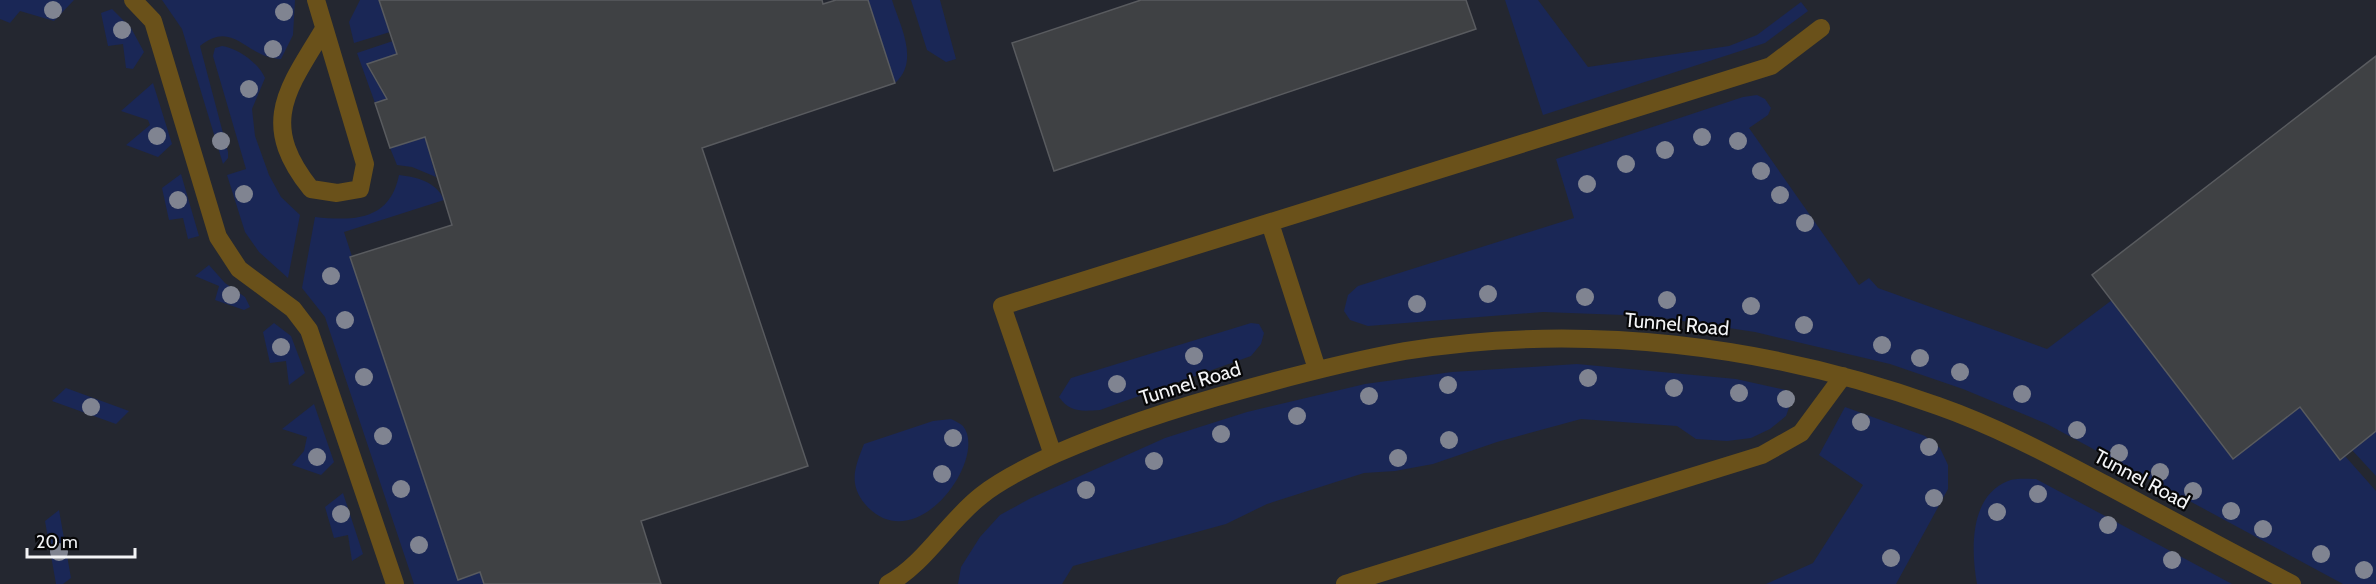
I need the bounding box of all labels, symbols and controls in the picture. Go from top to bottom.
street label: Tunnel Road [1624,307,1730,341]
street label: Tunnel Road [1136,356,1244,410]
street label: Tunnel Road [2090,444,2194,514]
scale bar [27,521,135,559]
text: 20 m [36,531,78,553]

